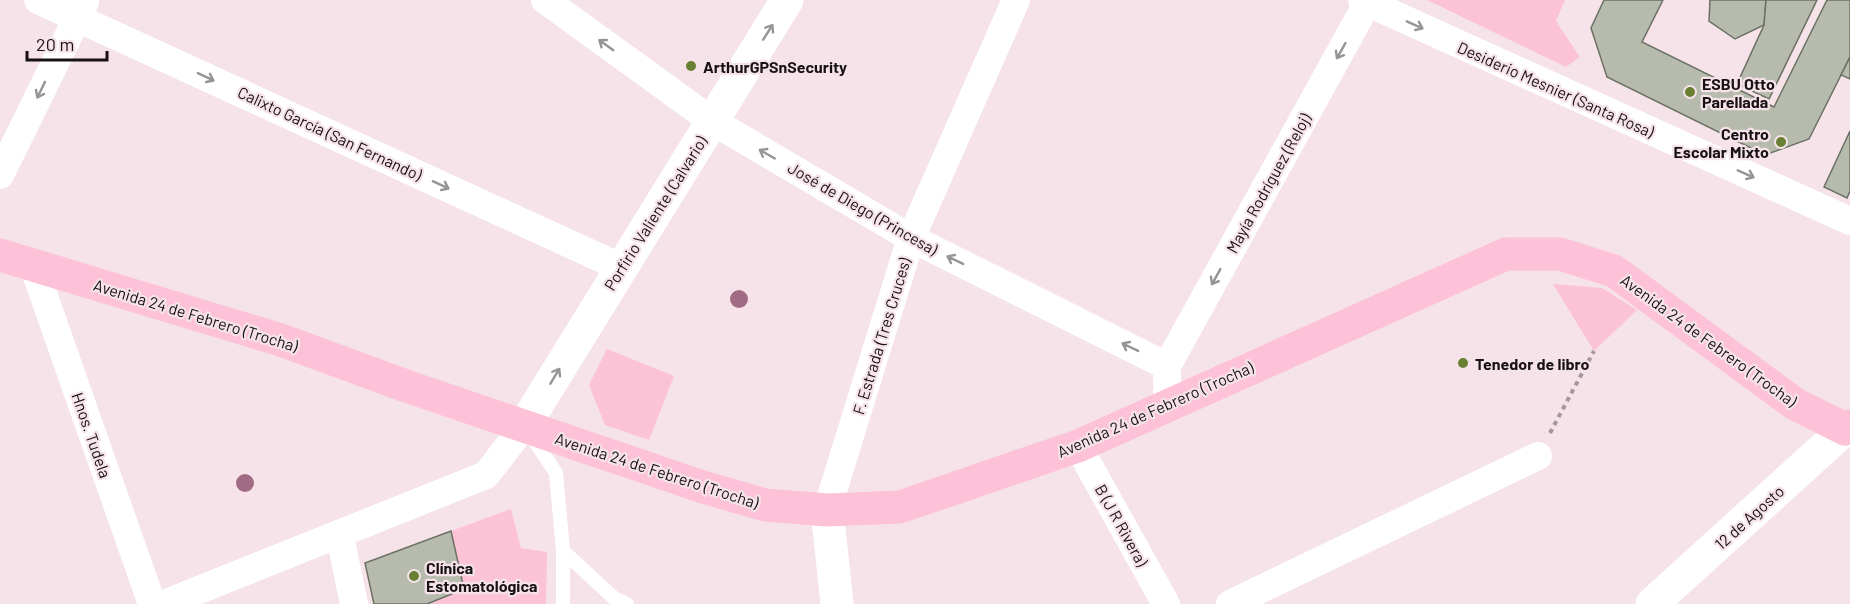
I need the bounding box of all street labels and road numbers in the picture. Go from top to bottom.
street label: Desiderio Mesnier (Santa Rosa) [1455,37,1658,141]
street label: Calixto García (San Fernando) [235,82,426,184]
street label: Mayía Rodríguez (Reloj) [1222,109,1315,256]
street label: Porfirio Valiente (Calvario) [600,132,711,294]
street label: José de Diego (Princesa) [785,157,942,259]
street label: F. Estrada (Tres Cruces) [848,254,914,417]
street label: Avenida 24 de Febrero (Trocha) [1617,270,1801,411]
street label: Avenida 24 de Febrero (Trocha) [91,275,301,355]
street label: Avenida 24 de Febrero (Trocha) [1054,357,1257,461]
street label: Hnos. Tudela [69,390,115,480]
street label: Avenida 24 de Febrero (Trocha) [553,428,762,512]
street label: B (J R Rivera) [1092,481,1153,570]
street label: 12 de Agosto [1711,481,1787,553]

